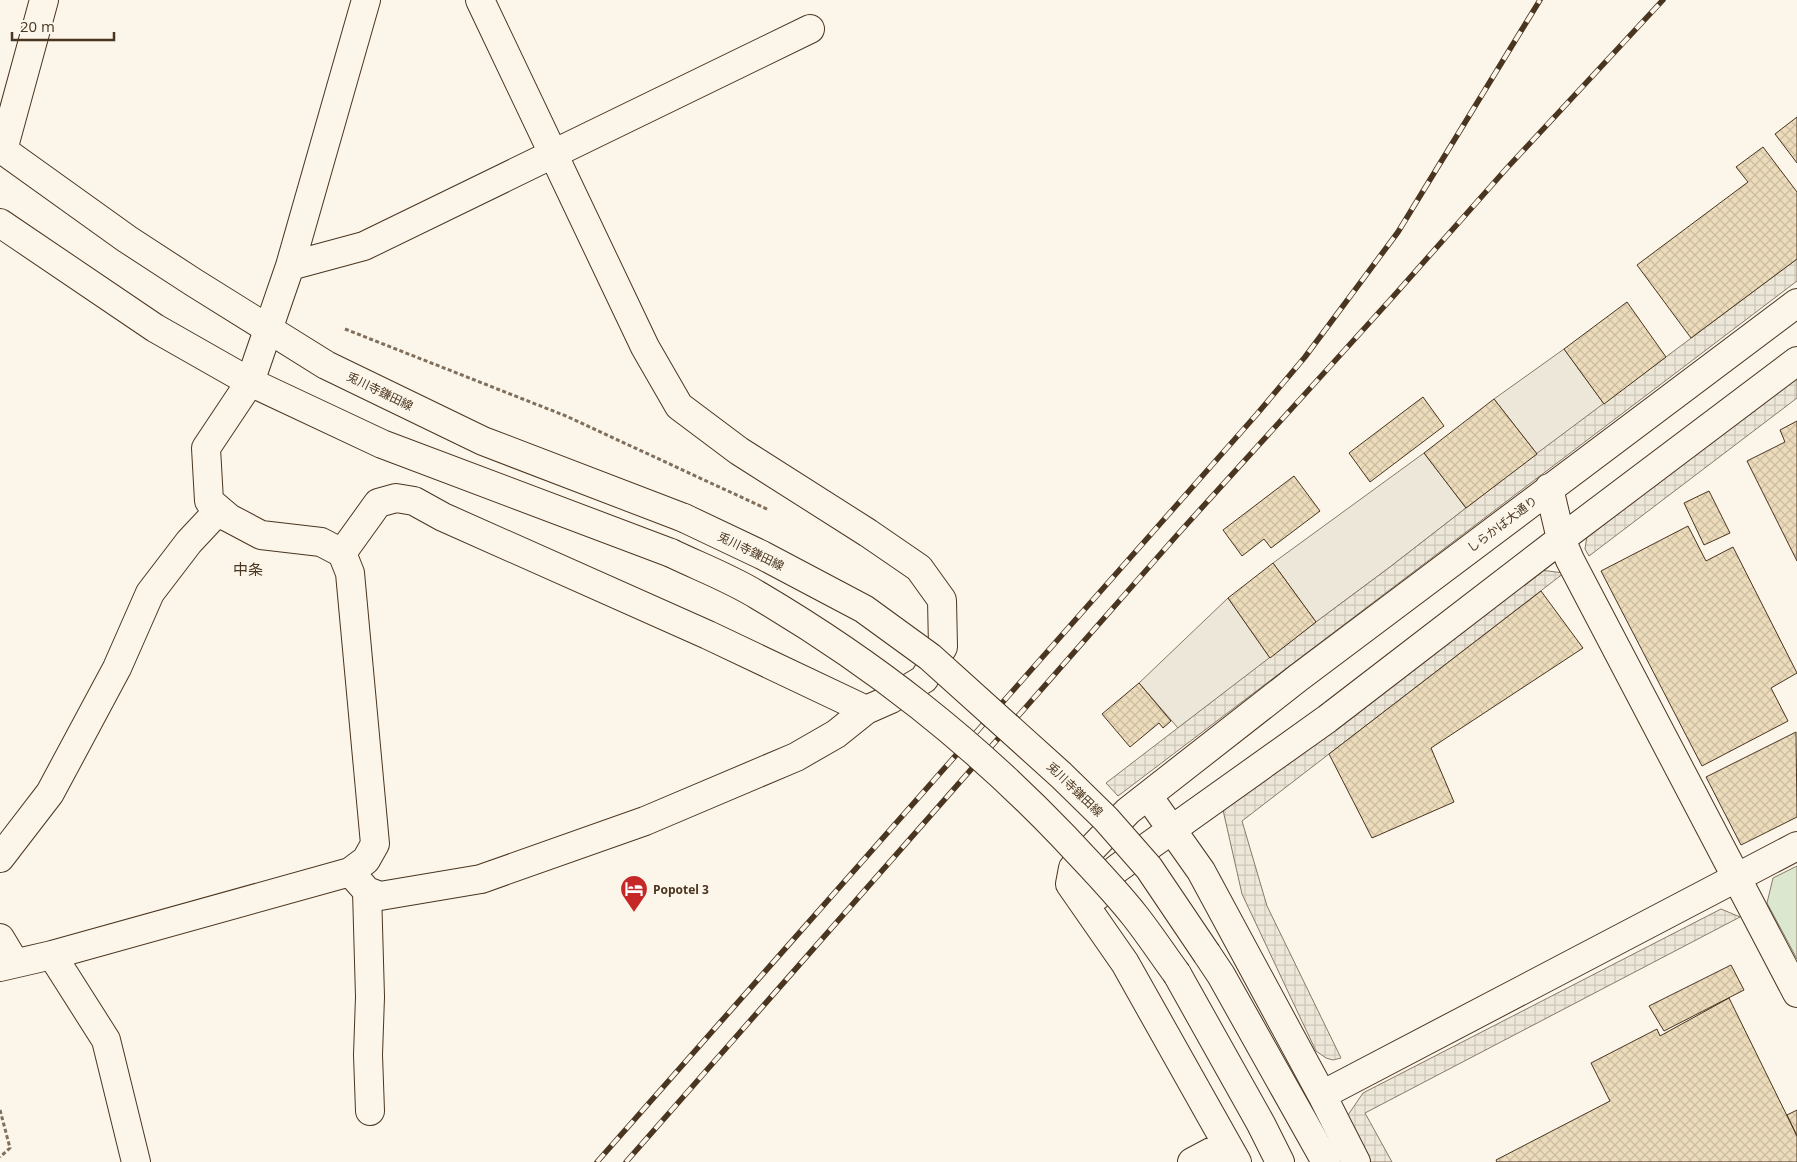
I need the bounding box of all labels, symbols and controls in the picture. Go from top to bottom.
scale bar [12,10,115,42]
text: 20 m [20,16,55,36]
street label: 兎川寺鎌田線 [344,368,416,414]
street label: しらかば大通り [1463,492,1541,556]
street label: 兎川寺鎌田線 [715,528,787,574]
district label: 中条 [233,559,263,579]
street label: 兎川寺鎌田線 [1043,758,1107,820]
hotel icon: Popotel 3 [619,874,649,913]
place label: Popotel 3 [653,881,709,898]

